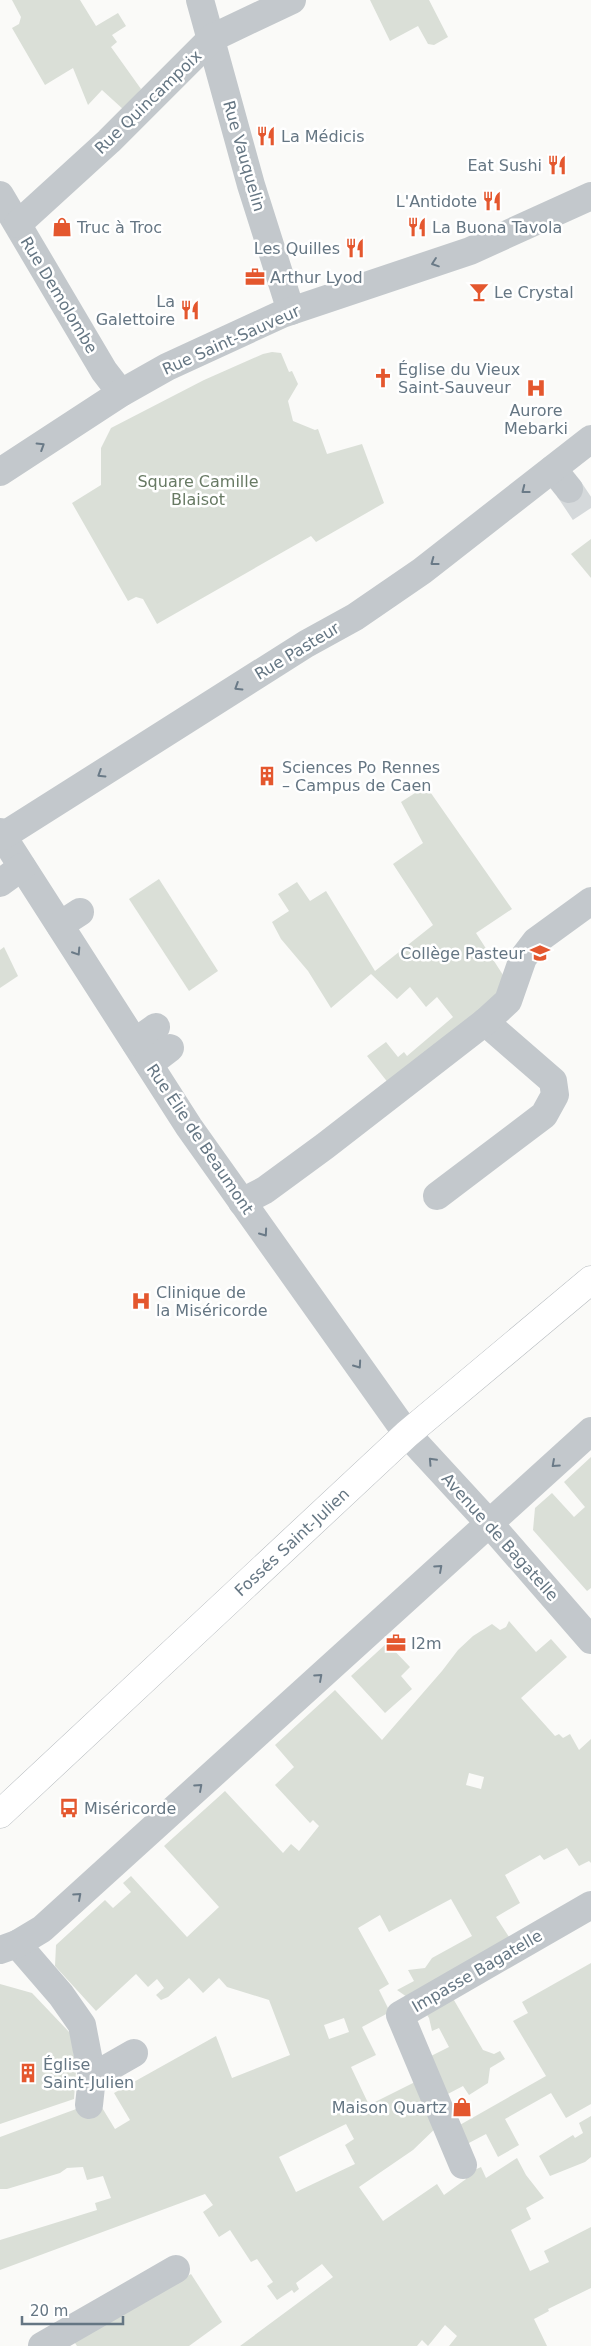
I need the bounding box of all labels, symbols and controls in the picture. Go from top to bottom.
street label: Rue Quincampoix [91,46,205,158]
street label: Rue Vauquelin [219,98,269,214]
restaurant icon: La Médicis [255,125,277,147]
place label: La Médicis [281,127,365,146]
restaurant icon: Eat Sushi [546,154,568,176]
place label: Eat Sushi [468,156,542,175]
restaurant icon: L'Antidote [481,190,503,212]
place label: L'Antidote [396,192,477,211]
shop icon: Truc à Troc [51,216,73,238]
restaurant icon: La Buona Tavola [406,216,428,238]
place label: Truc à Troc [76,218,162,237]
place label: La Buona Tavola [432,218,562,237]
street label: Rue Demolombe [17,233,101,357]
restaurant icon: Les Quilles [344,237,366,259]
place label: Les Quilles [254,239,340,258]
one-way arrow [431,257,440,267]
office icon: Arthur Lyod [244,266,266,288]
place label: Arthur Lyod [270,268,363,287]
bar icon: Le Crystal [468,281,490,303]
place label: Le Crystal [494,283,574,302]
place label: La Galettoire [96,292,175,329]
restaurant icon: La Galettoire [179,299,201,321]
street label: Rue Saint-Sauveur [159,301,303,379]
place label: Église du Vieux Saint-Sauveur [398,360,520,397]
church icon: Église du Vieux Saint-Sauveur [372,367,394,389]
hospital icon: Aurore Mebarki [525,377,547,399]
place label: Aurore Mebarki [504,401,568,438]
one-way arrow [35,443,45,452]
park label: Square Camille Blaisot [137,472,259,509]
one-way arrow [522,484,531,493]
one-way arrow [431,556,440,564]
street label: Rue Pasteur [251,618,343,684]
one-way arrow [235,680,244,690]
place label: Sciences Po Rennes – Campus de Caen [282,758,440,795]
building icon: Sciences Po Rennes – Campus de Caen [256,765,278,787]
one-way arrow [98,768,107,777]
school or university icon: Collège Pasteur [529,942,551,964]
place label: Collège Pasteur [400,944,525,963]
one-way arrow [71,946,80,956]
street label: Rue Élie de Beaumont [143,1060,257,1218]
one-way arrow [258,1227,267,1237]
place label: Clinique de la Miséricorde [156,1283,268,1320]
hospital icon: Clinique de la Miséricorde [130,1290,152,1312]
one-way arrow [352,1359,361,1369]
one-way arrow [429,1458,438,1467]
one-way arrow [551,1458,560,1467]
street label: Avenue de Bagatelle [438,1469,562,1605]
street label: Fossés Saint-Julien [230,1484,353,1600]
one-way arrow [434,1565,443,1574]
office icon: I2m [385,1632,407,1654]
place label: I2m [411,1634,441,1653]
one-way arrow [313,1674,322,1683]
one-way arrow [193,1784,202,1793]
bus stop icon: Miséricorde [58,1797,80,1819]
place label: Miséricorde [84,1799,176,1818]
one-way arrow [73,1893,82,1902]
street label: Impasse Bagatelle [408,1926,546,2016]
place label: Église Saint-Julien [43,2055,134,2092]
building icon: Église Saint-Julien [17,2062,39,2084]
shop icon: Maison Quartz [451,2096,473,2118]
place label: Maison Quartz [332,2098,447,2117]
scale bar [22,2294,124,2326]
text: 20 m [30,2302,68,2320]

